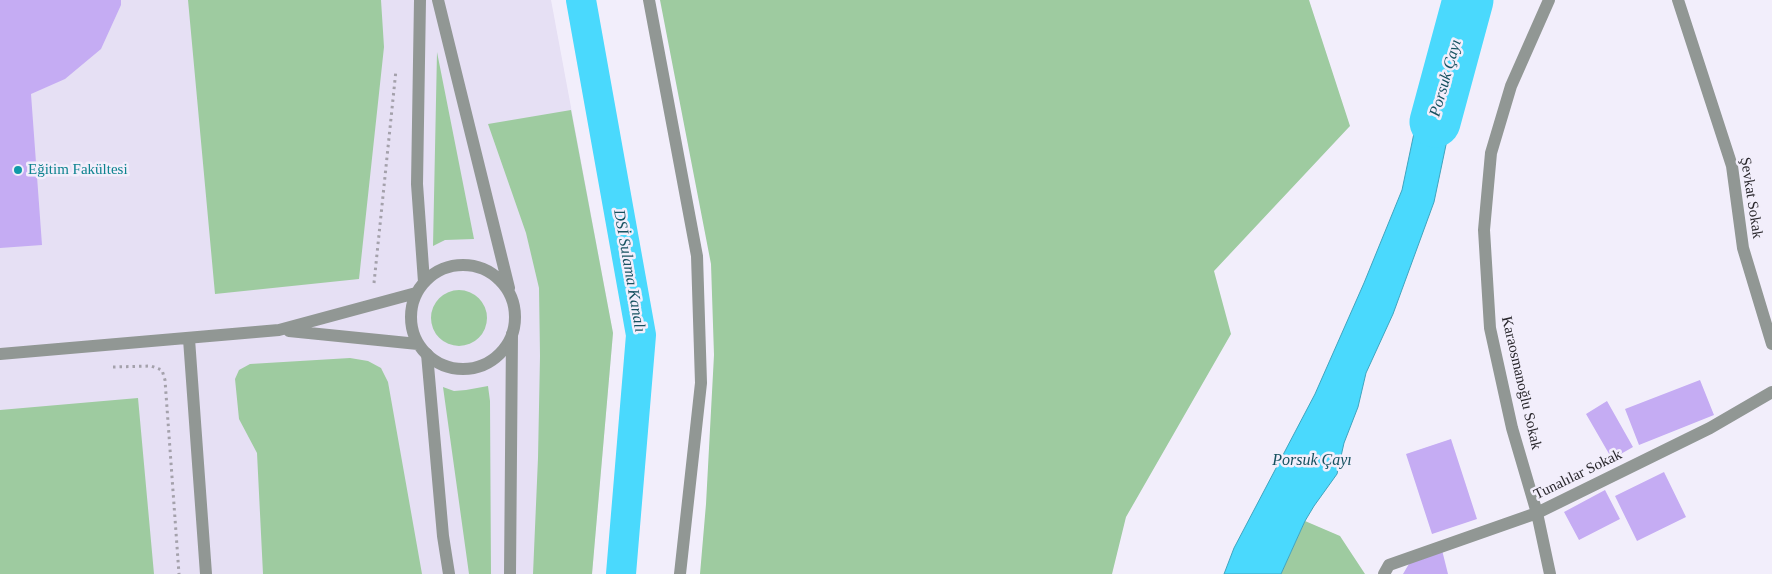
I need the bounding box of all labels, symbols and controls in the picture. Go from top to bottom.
water label: Porsuk Çayı [1426,37,1466,119]
street label: Şevkat Sokak [1736,156,1766,240]
place label: Eğitim Fakültesi [28,161,128,179]
marker: Eğitim Fakültesi [12,164,24,176]
water label: DSİ Sulama Kanalı [609,208,649,334]
street label: Karaosmanoğlu Sokak [1497,315,1545,451]
street label: Tunalılar Sokak [1531,446,1625,504]
water label: Porsuk Çayı [1272,451,1352,471]

